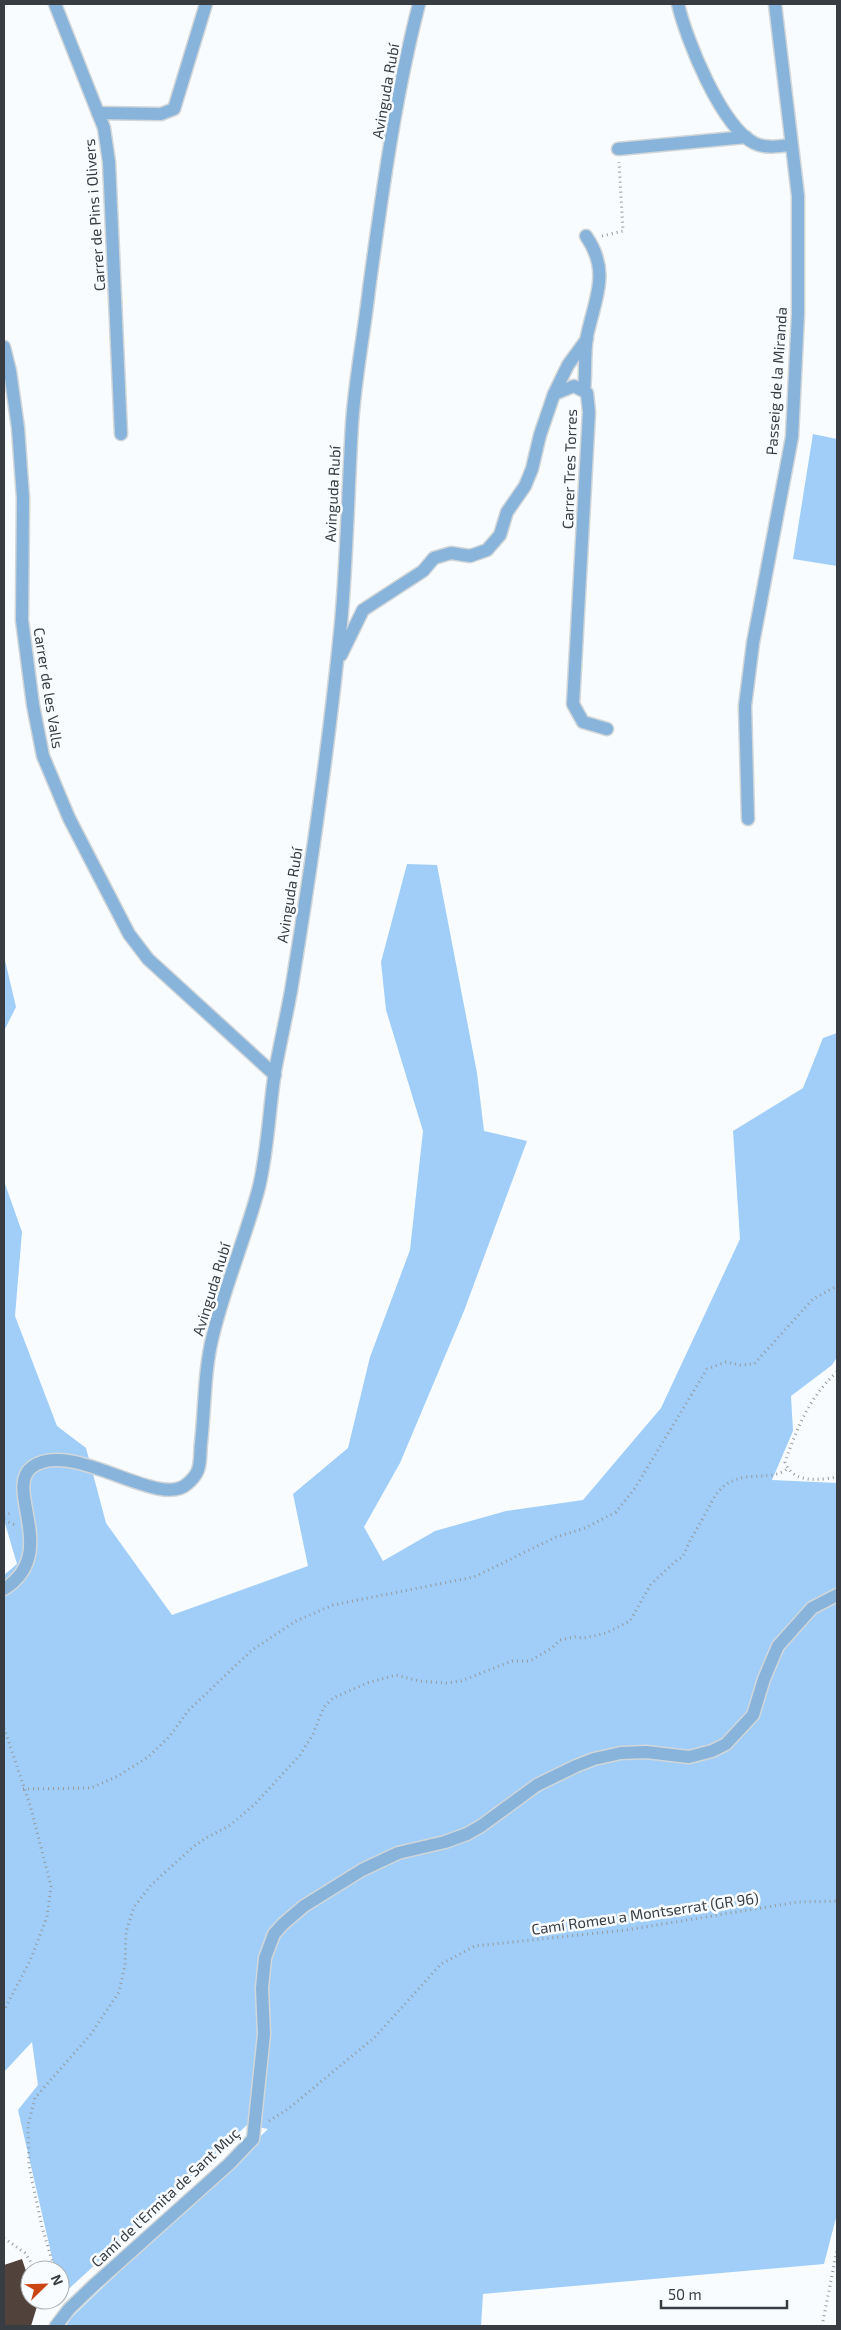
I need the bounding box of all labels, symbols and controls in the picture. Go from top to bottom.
street label: Avinguda Rubí [368,41,402,140]
street label: Carrer de Pins i Olivers [80,138,108,292]
street label: Passeig de la Miranda [762,306,790,456]
street label: Carrer Tres Torres [558,409,580,529]
street label: Avinguda Rubí [320,444,344,543]
street label: Carrer de les Valls [31,626,67,750]
street label: Avinguda Rubí [273,845,306,944]
street label: Avinguda Rubí [188,1239,234,1338]
street label: Camí Romeu a Montserrat (GR 96) [530,1888,760,1938]
street label: Camí de l'Ermita de Sant Muç [87,2123,244,2271]
north arrow [20,2260,70,2310]
text: N [48,2272,67,2288]
scale bar [661,2278,787,2310]
text: 50 m [668,2285,702,2303]

